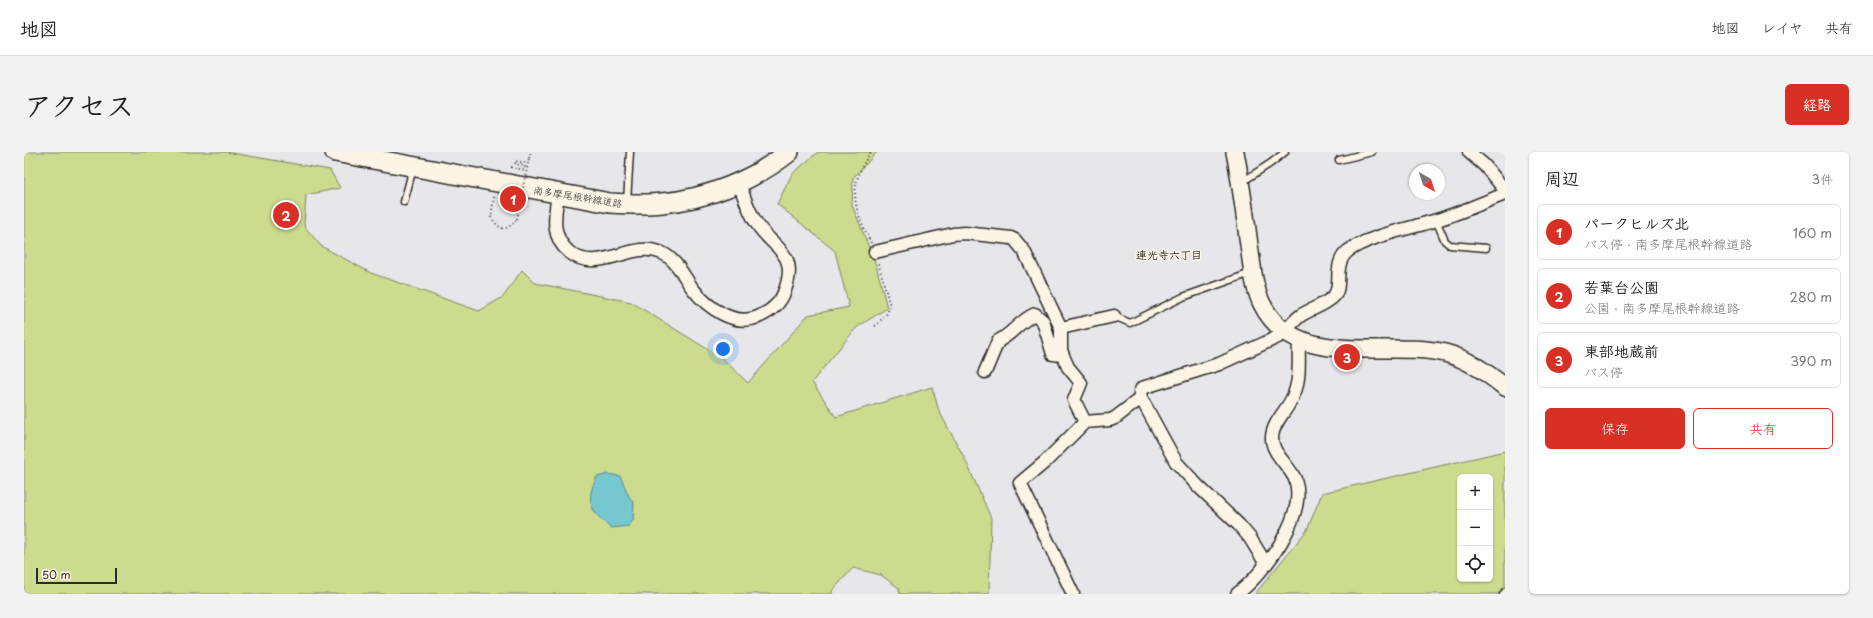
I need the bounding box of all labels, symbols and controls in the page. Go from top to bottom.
text: 地図 [20,14,58,42]
text: 地図 [1712,17,1740,38]
text: レイヤ [1762,17,1803,38]
text: 共有 [1825,17,1853,38]
text: アクセス [24,83,134,126]
button: 経路 [1785,84,1849,125]
north arrow [1409,164,1445,200]
text: 周辺 [1545,165,1579,191]
text: 3件 [1811,169,1833,188]
street label: 南多摩尾根幹線道路 [532,182,624,210]
pin: 1 [500,184,526,214]
pin: 2 [273,200,299,230]
text: パークヒルズ北 [1584,211,1689,234]
text: 1 [1556,223,1562,242]
text: 160 m [1793,223,1832,242]
text: バス停 · 南多摩尾根幹線道路 [1584,234,1752,253]
district label: 連光寺六丁目 [1136,246,1202,263]
text: 若葉台公園 [1584,275,1659,298]
text: 2 [1554,287,1564,306]
text: 280 m [1790,287,1832,306]
text: 公園 · 南多摩尾根幹線道路 [1584,298,1739,317]
your location [713,339,733,359]
text: 東部地蔵前 [1584,339,1659,362]
pin: 3 [1334,342,1360,372]
text: 3 [1555,351,1563,370]
text: 390 m [1790,351,1832,370]
text: バス停 [1584,362,1623,381]
button: 保存 [1545,408,1685,449]
button: 共有 [1693,408,1833,449]
map controls [1457,474,1493,582]
button: + [1457,474,1493,510]
button: − [1457,510,1493,546]
button: locate [1457,546,1493,582]
scale bar [36,566,117,585]
text: 50 m [42,566,71,583]

